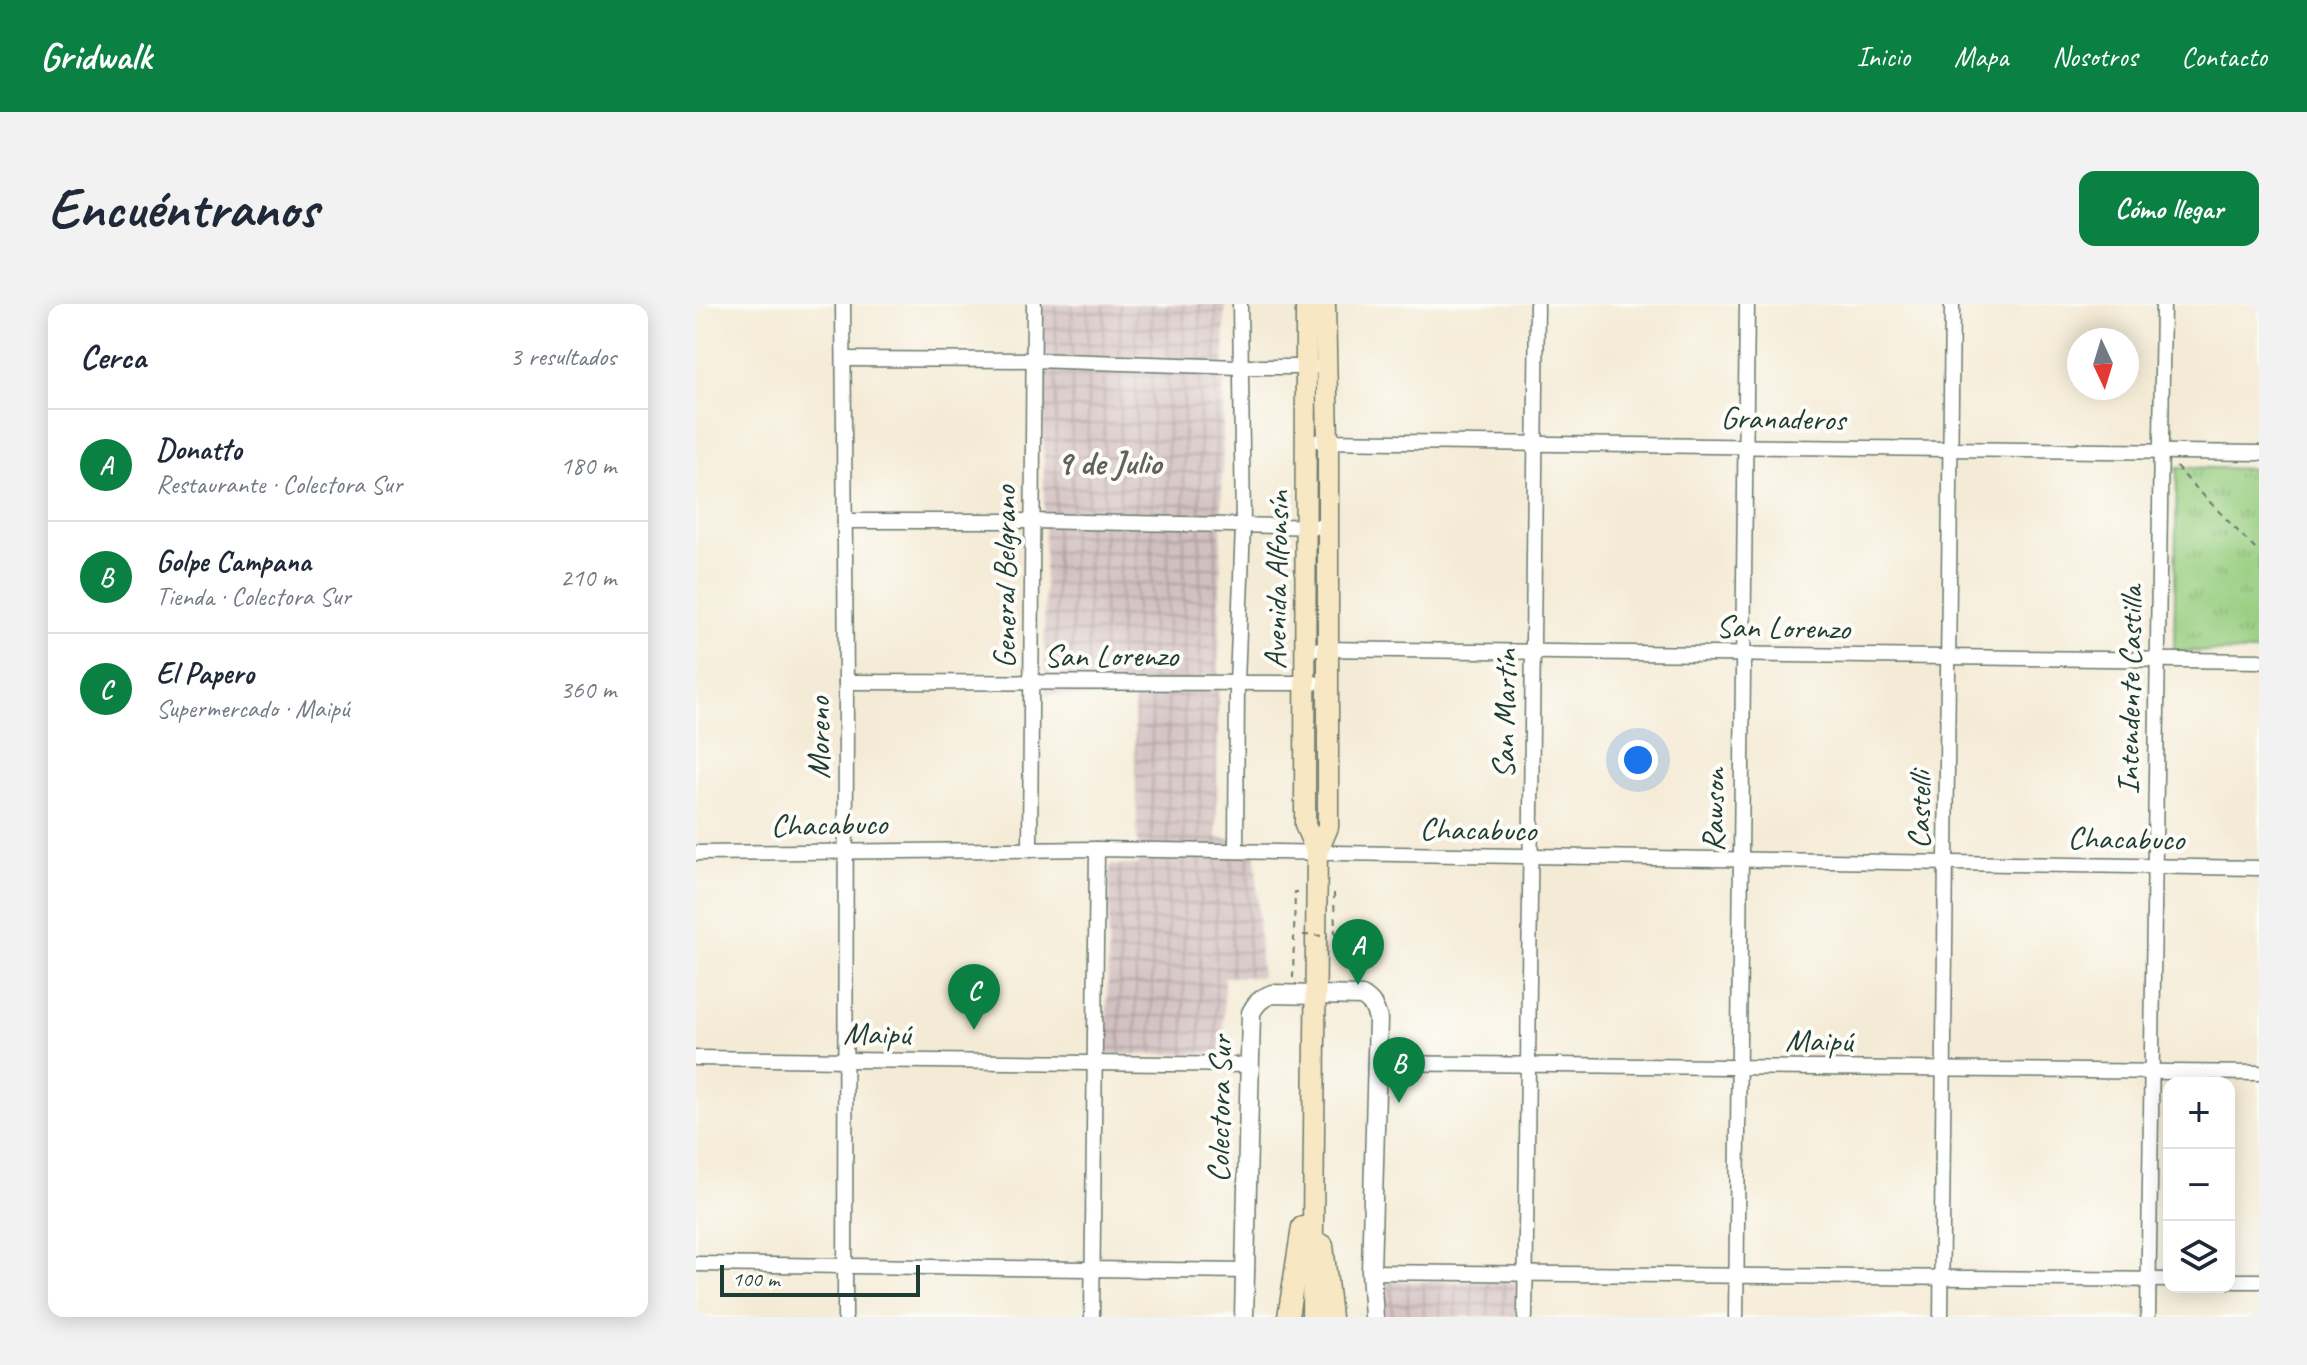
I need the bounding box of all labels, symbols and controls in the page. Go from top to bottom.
text: Gridwalk [40,33,152,80]
text: Inicio [1856,39,1910,74]
text: Mapa [1954,39,2008,74]
text: Nosotros [2052,39,2137,74]
text: Contacto [2181,39,2267,74]
button: Cómo llegar [2079,171,2259,246]
text: Encuéntranos [48,173,318,244]
north arrow [2067,328,2139,400]
text: Cerca [80,335,146,378]
text: 3 resultados [510,340,616,373]
street label: Granaderos [1720,397,1848,440]
text: Donatto [156,430,242,468]
district label: 9 de Julio [1057,441,1164,484]
text: A [99,449,113,482]
text: 180 m [560,449,616,482]
text: Restaurante · Colectora Sur [156,468,402,501]
street label: General Belgrano [984,484,1025,668]
street label: Avenida Alfonsín [1254,489,1299,670]
text: Golpe Campana [156,542,311,580]
text: B [99,561,113,594]
text: 210 m [560,561,616,594]
text: Tienda · Colectora Sur [156,580,351,613]
street label: Intendente Castilla [2107,582,2152,795]
street label: San Lorenzo [1716,606,1852,649]
street label: San Lorenzo [1044,635,1180,676]
street label: San Martín [1483,647,1526,779]
text: El Papero [156,654,254,692]
text: C [100,673,112,706]
text: 360 m [560,673,616,706]
text: Supermercado · Maipú [156,692,349,725]
street label: Moreno [798,695,839,779]
your location [1618,740,1658,780]
street label: Rawson [1692,766,1735,852]
street label: Castelli [1898,767,1941,849]
street label: Chacabuco [770,803,889,846]
street label: Chacabuco [1419,808,1538,851]
street label: Chacabuco [2067,817,2186,860]
pin: A [1332,919,1384,985]
pin: C [948,964,1000,1030]
street label: Maipú [843,1012,914,1055]
street label: Maipú [1785,1019,1856,1062]
street label: Colectora Sur [1198,1033,1241,1183]
pin: B [1373,1037,1425,1103]
map controls [2163,1077,2235,1293]
button: + [2163,1077,2235,1149]
button: − [2163,1149,2235,1221]
button: layers [2163,1221,2235,1293]
scale bar [720,1261,920,1297]
text: 100 m [732,1265,779,1293]

